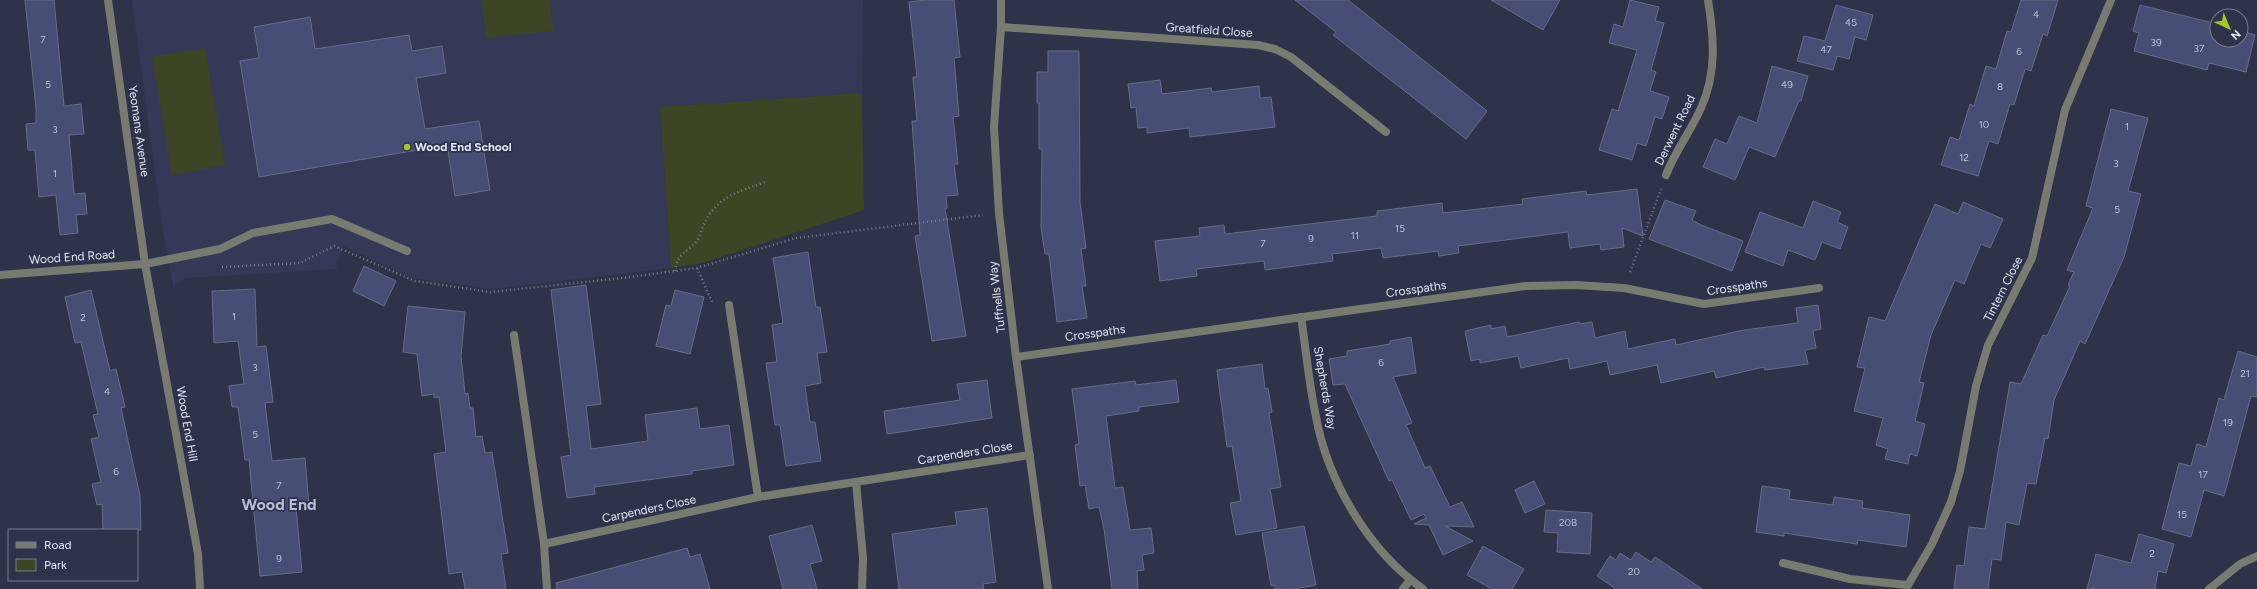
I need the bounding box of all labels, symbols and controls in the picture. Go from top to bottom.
house number: 4 [2033,8,2039,21]
north arrow [2209,8,2249,48]
house number: 45 [1845,16,1857,29]
street label: Greatfield Close [1165,20,1253,40]
text: N [2228,27,2243,42]
house number: 7 [40,33,46,46]
house number: 39 [2150,36,2162,49]
house number: 37 [2194,42,2205,55]
house number: 47 [1820,43,1832,56]
house number: 6 [2016,45,2022,58]
house number: 5 [45,78,51,91]
house number: 49 [1781,78,1793,91]
house number: 8 [1997,80,2003,93]
street label: Yeomans Avenue [126,84,152,178]
street label: Derwent Road [1652,93,1698,167]
house number: 10 [1979,118,1989,131]
house number: 1 [2125,120,2129,133]
house number: 3 [52,123,58,136]
place label: Wood End School [415,140,512,154]
marker: Wood End School [402,142,412,152]
house number: 12 [1959,151,1969,164]
house number: 3 [2113,157,2119,170]
house number: 1 [53,167,57,180]
house number: 5 [2114,203,2120,216]
house number: 15 [1395,222,1405,235]
house number: 11 [1351,229,1359,242]
house number: 9 [1308,232,1314,245]
house number: 7 [1260,237,1266,250]
street label: Wood End Road [28,247,116,267]
street label: Tintern Close [1981,254,2026,324]
street label: Tuffnells Way [986,260,1008,334]
street label: Crosspaths [1706,276,1769,298]
street label: Crosspaths [1385,278,1448,300]
house number: 1 [232,310,236,323]
house number: 2 [80,311,86,324]
street label: Crosspaths [1064,322,1127,344]
street label: Shepherds Way [1311,345,1339,431]
house number: 6 [1378,356,1384,369]
house number: 3 [252,361,258,374]
house number: 21 [2240,367,2250,380]
house number: 4 [104,385,110,398]
street label: Wood End Hill [174,385,200,463]
house number: 19 [2223,416,2233,429]
house number: 5 [252,428,258,441]
street label: Carpenders Close [917,439,1014,467]
house number: 6 [113,465,119,478]
house number: 17 [2198,468,2208,481]
house number: 7 [276,479,282,492]
street label: Carpenders Close [601,492,698,526]
district label: Wood End [241,495,317,514]
house number: 15 [2177,508,2187,521]
house number: 20B [1559,516,1577,529]
legend [8,529,138,581]
text: Road [44,538,72,552]
house number: 2 [2149,547,2155,560]
house number: 9 [276,552,282,565]
text: Park [44,558,67,572]
house number: 20 [1628,565,1640,578]

